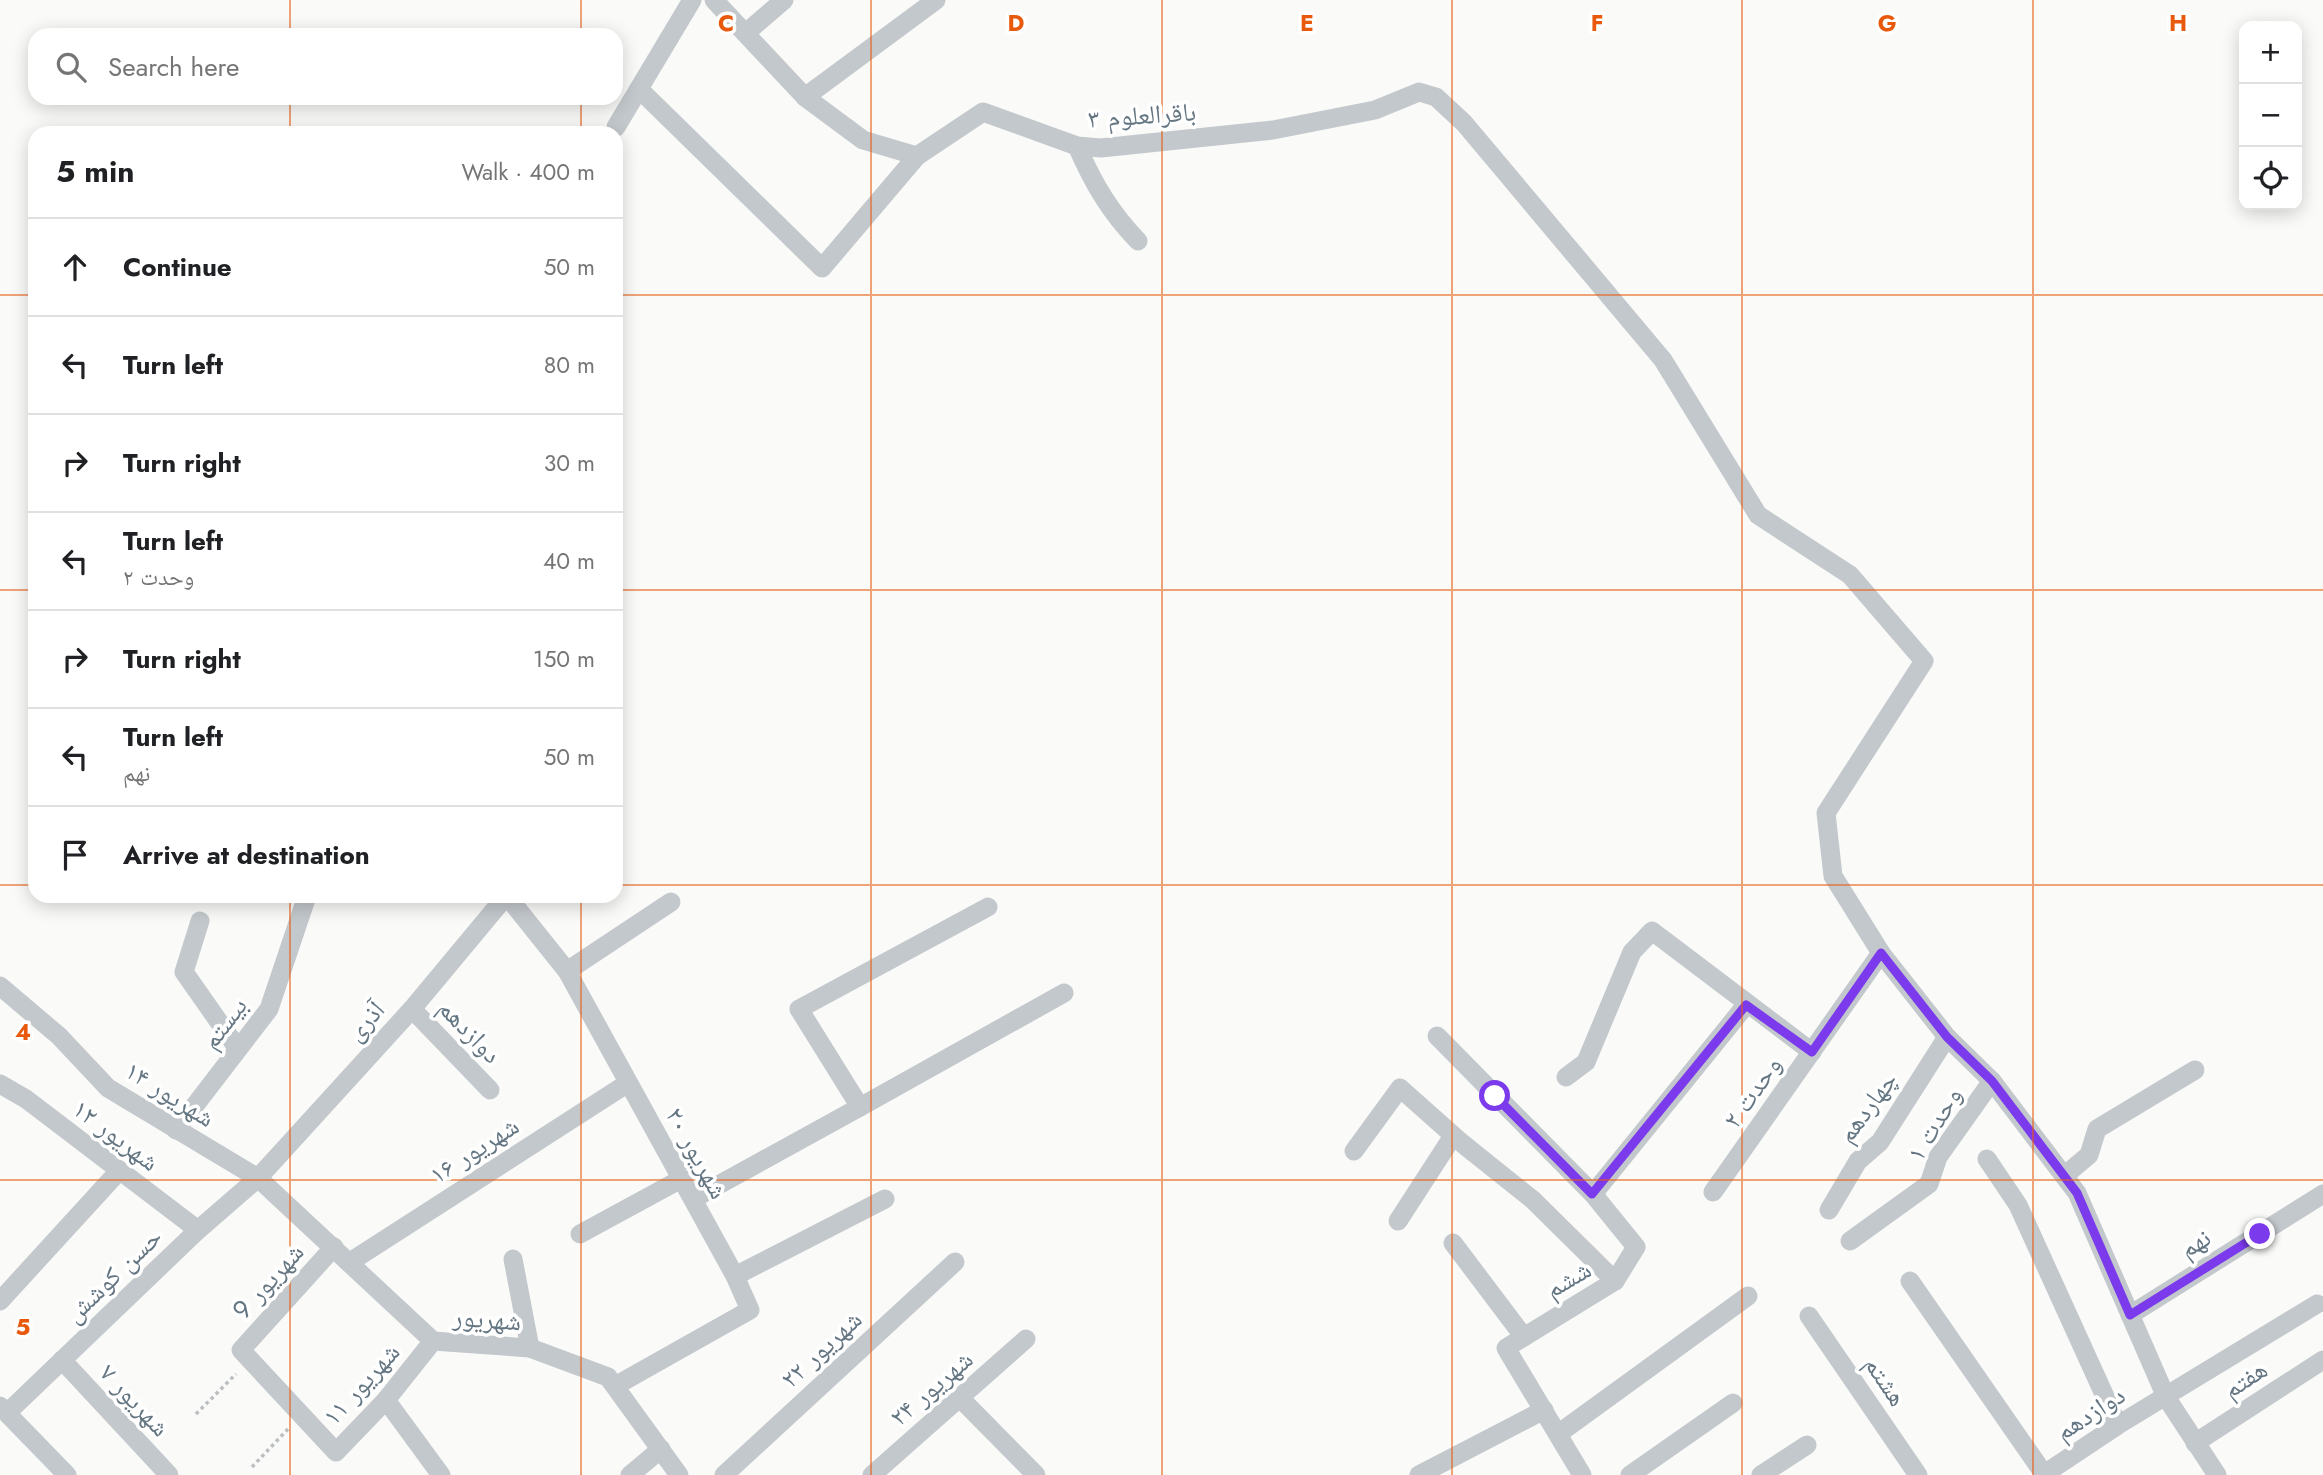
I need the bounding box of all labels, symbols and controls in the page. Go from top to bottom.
text: C [718,6,734,40]
text: D [1008,6,1025,40]
text: E [1300,6,1314,40]
text: F [1591,6,1603,40]
text: G [1878,6,1896,40]
text: H [2169,6,2187,40]
map controls [2239,21,2302,210]
button: + [2239,21,2302,84]
search box [28,28,623,105]
icon: search [52,48,90,86]
text: Search here [108,48,240,86]
button: − [2239,84,2302,147]
street label: باقرالعلوم ۳ [1087,92,1197,138]
button: locate [2239,147,2302,210]
text: 5 min [56,150,134,193]
text: Walk · 400 m [462,155,595,189]
icon: ahead [56,248,94,286]
text: Continue [123,248,232,286]
text: 50 m [543,250,595,284]
icon: left [56,346,94,384]
text: Turn left [123,346,223,384]
text: 80 m [544,348,595,382]
icon: right [56,444,94,482]
text: Turn right [123,444,241,482]
text: 30 m [544,446,595,480]
text: Turn left [123,522,223,560]
icon: left [56,542,94,580]
text: 40 m [543,544,595,578]
text: وحدت ۲ [123,560,194,594]
icon: right [56,640,94,678]
text: Turn right [123,640,241,678]
text: 150 m [533,642,595,676]
text: Turn left [123,718,223,756]
icon: left [56,738,94,776]
text: 50 m [543,740,595,774]
text: نهم [123,756,150,790]
icon: arrive [56,836,94,874]
text: Arrive at destination [123,836,370,874]
street label: بیستم [192,989,256,1057]
street label: دوازدهم [430,990,510,1072]
street label: آذری [336,991,394,1050]
text: 4 [15,1015,31,1049]
street label: وحدت ۲ [1713,1048,1791,1136]
street label: شهریور ۱۴ [118,1051,222,1137]
street label: چهاردهم [1828,1063,1906,1151]
route start [1479,1080,1510,1111]
street label: وحدت ۱ [1897,1080,1971,1168]
street label: شهریور ۱۲ [65,1090,167,1180]
street label: شهریور ۲۰ [656,1100,738,1206]
street label: شهریور ۱۶ [422,1107,526,1193]
route end [2244,1218,2275,1249]
street label: حسن کوشش [55,1219,171,1331]
street label: نهم [2172,1219,2218,1267]
street label: شهریور 9 [223,1234,313,1328]
street label: ششم [1538,1250,1598,1308]
street label: شهریور [450,1298,523,1340]
street label: شهریور ۲۲ [772,1301,870,1397]
text: 5 [16,1310,30,1344]
street label: شهریور ۱۱ [313,1334,409,1434]
street label: شهریور ۲۴ [881,1341,981,1435]
street label: هشتم [1855,1348,1917,1414]
street label: هفتم [2215,1350,2275,1408]
street label: شهریور ۷ [91,1355,179,1445]
street label: دوازدهم [2047,1376,2133,1450]

